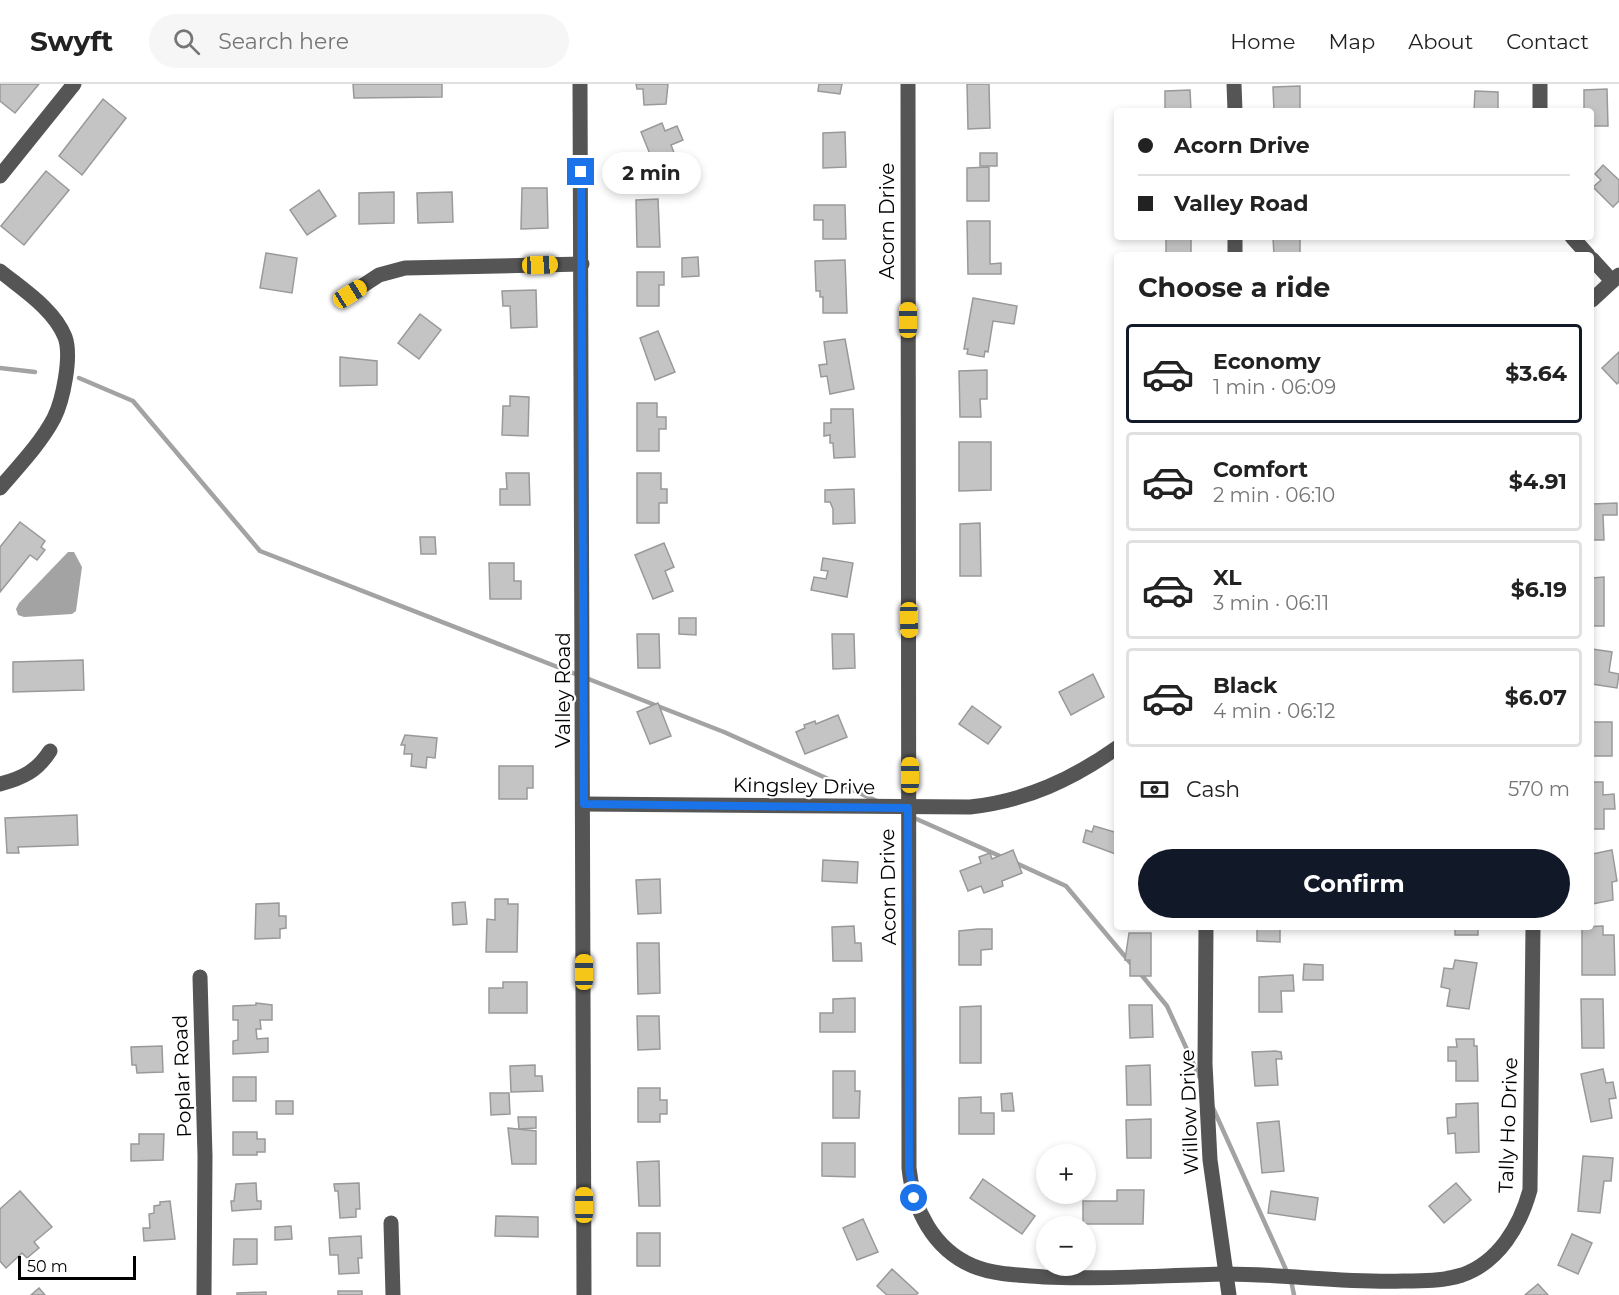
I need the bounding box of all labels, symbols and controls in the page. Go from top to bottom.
search box [149,14,569,68]
text: Swyft [30,24,113,58]
icon: search [170,25,203,58]
text: Search here [218,28,349,55]
text: Home [1230,29,1295,54]
text: Map [1328,29,1375,54]
text: About [1408,29,1473,54]
text: Contact [1506,29,1589,54]
text: Acorn Drive [1174,132,1310,159]
callout: 2 min [602,151,701,193]
route end [567,158,594,185]
text: 2 min [622,161,681,185]
street label: Acorn Drive [875,163,899,279]
text: Valley Road [1174,190,1309,217]
car [522,255,558,275]
text: Choose a ride [1138,271,1330,304]
car [330,277,370,311]
car [899,302,917,338]
icon: car [1141,347,1195,401]
text: Economy [1213,348,1321,375]
text: $3.64 [1505,360,1567,387]
text: 1 min · 06:09 [1213,375,1336,399]
icon: car [1141,455,1195,509]
text: Comfort [1213,456,1308,483]
text: $4.91 [1509,468,1567,495]
text: 2 min · 06:10 [1213,483,1335,507]
icon: car [1141,563,1195,617]
text: XL [1213,564,1242,591]
text: $6.19 [1511,576,1567,603]
text: 3 min · 06:11 [1213,591,1329,615]
car [900,602,918,638]
street label: Valley Road [551,632,575,748]
icon: car [1141,671,1195,725]
text: Black [1213,672,1277,699]
text: $6.07 [1505,684,1567,711]
text: 4 min · 06:12 [1213,699,1335,723]
car [901,757,919,793]
street label: Kingsley Drive [733,773,875,799]
icon: cash [1138,773,1171,806]
text: Cash [1186,776,1240,803]
text: 570 m [1508,777,1570,801]
street label: Acorn Drive [875,828,901,946]
button: Confirm [1138,849,1570,918]
car [575,954,593,990]
street label: Poplar Road [168,1014,196,1138]
street label: Willow Drive [1175,1049,1203,1175]
street label: Tally Ho Drive [1494,1057,1522,1193]
map controls [1036,1144,1096,1276]
button: + [1036,1144,1096,1204]
route start [900,1184,927,1211]
car [575,1187,593,1223]
button: − [1036,1216,1096,1276]
scale bar [18,1253,136,1280]
text: 50 m [27,1257,68,1276]

